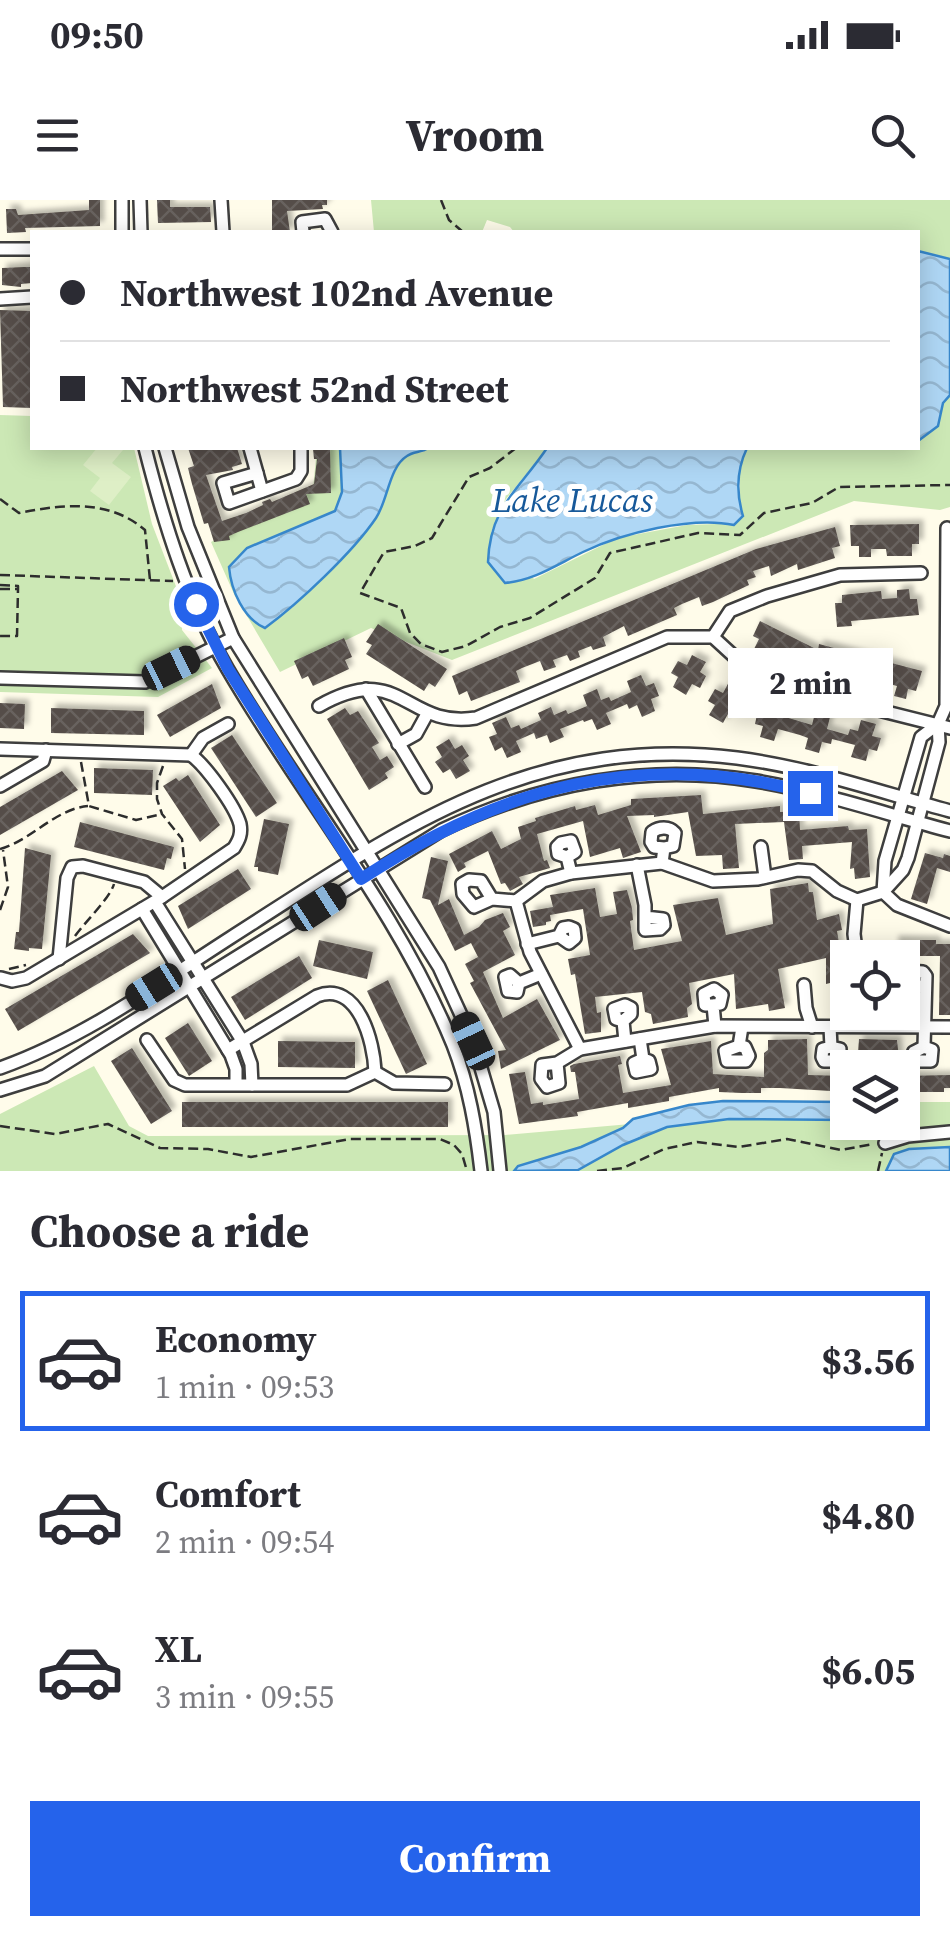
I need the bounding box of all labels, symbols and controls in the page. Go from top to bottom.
text: 09:50 [50,9,144,61]
text: Vroom [406,104,544,166]
icon: menu [30,108,85,163]
icon: search [865,108,920,163]
text: Northwest 102nd Avenue [120,267,553,319]
text: Northwest 52nd Street [120,363,509,415]
water label: Lake Lucas [490,476,653,524]
route start [174,582,219,627]
car [137,641,205,695]
callout: 2 min [728,648,892,718]
text: 2 min [769,661,852,705]
route end [788,771,833,816]
car [285,878,351,936]
map controls [830,940,920,1140]
button: locate [830,940,920,1030]
car [121,958,187,1016]
car [447,1007,499,1075]
button: layers [830,1050,920,1140]
text: Choose a ride [30,1200,309,1262]
text: Economy [155,1313,317,1365]
icon: car [35,1316,125,1406]
text: $3.56 [821,1335,915,1387]
text: 1 min · 09:53 [155,1365,334,1409]
text: Comfort [155,1468,301,1520]
icon: car [35,1471,125,1561]
text: $4.80 [821,1490,915,1542]
text: 2 min · 09:54 [155,1520,334,1564]
text: XL [155,1623,202,1675]
icon: car [35,1626,125,1716]
text: $6.05 [821,1645,915,1697]
text: 3 min · 09:55 [155,1675,334,1719]
button: Confirm [30,1801,920,1916]

